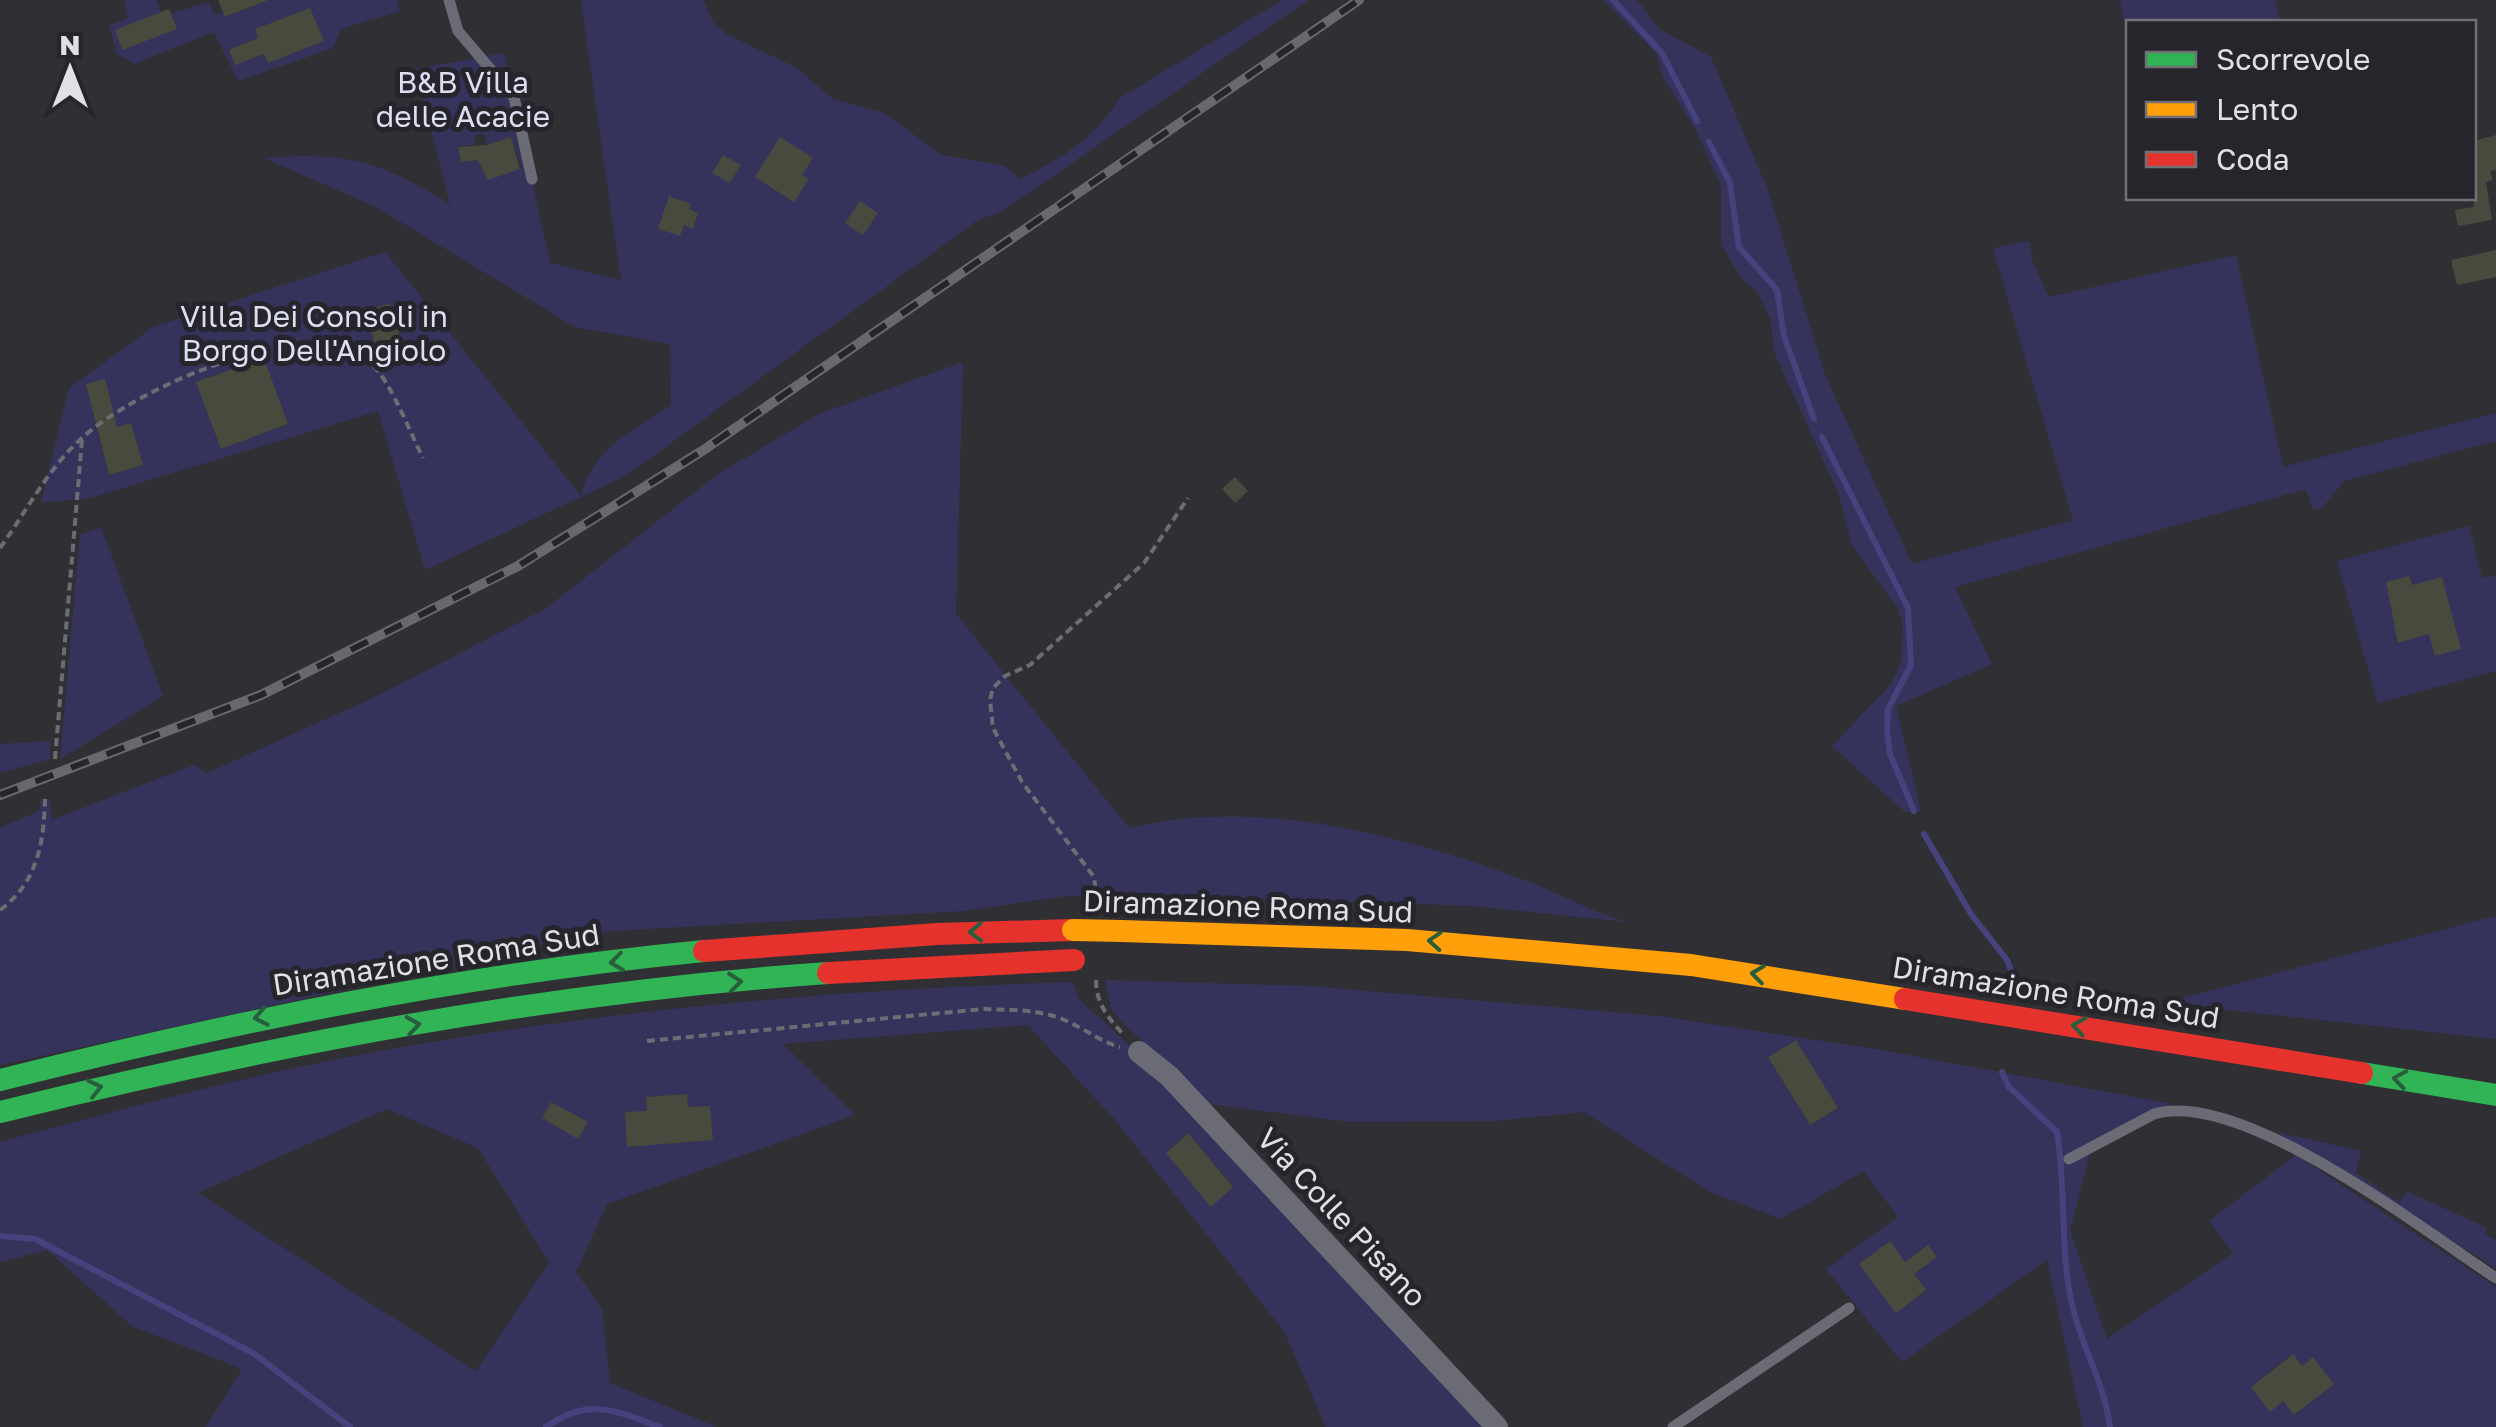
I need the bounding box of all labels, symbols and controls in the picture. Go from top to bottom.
north arrow [20,20,120,120]
legend [2126,20,2476,200]
text: N [59,28,81,61]
text: Scorrevole [2216,41,2370,77]
park label: B&B Villa delle Acacie [376,64,550,134]
text: Lento [2216,91,2298,127]
text: Coda [2216,141,2290,177]
park label: Villa Dei Consoli in Borgo Dell'Angiolo [180,298,448,368]
street label: Diramazione Roma Sud [1082,882,1414,930]
street label: Diramazione Roma Sud [270,915,602,1003]
one-way arrow [967,921,983,942]
one-way arrow [1427,931,1443,953]
street label: Diramazione Roma Sud [1890,948,2222,1036]
one-way arrow [609,950,625,971]
one-way arrow [1750,964,1766,985]
one-way arrow [728,972,744,993]
one-way arrow [253,1006,270,1027]
one-way arrow [405,1015,421,1036]
one-way arrow [2071,1016,2087,1037]
one-way arrow [2392,1069,2408,1090]
one-way arrow [86,1079,103,1100]
street label: Via Colle Pisano [1250,1120,1434,1314]

